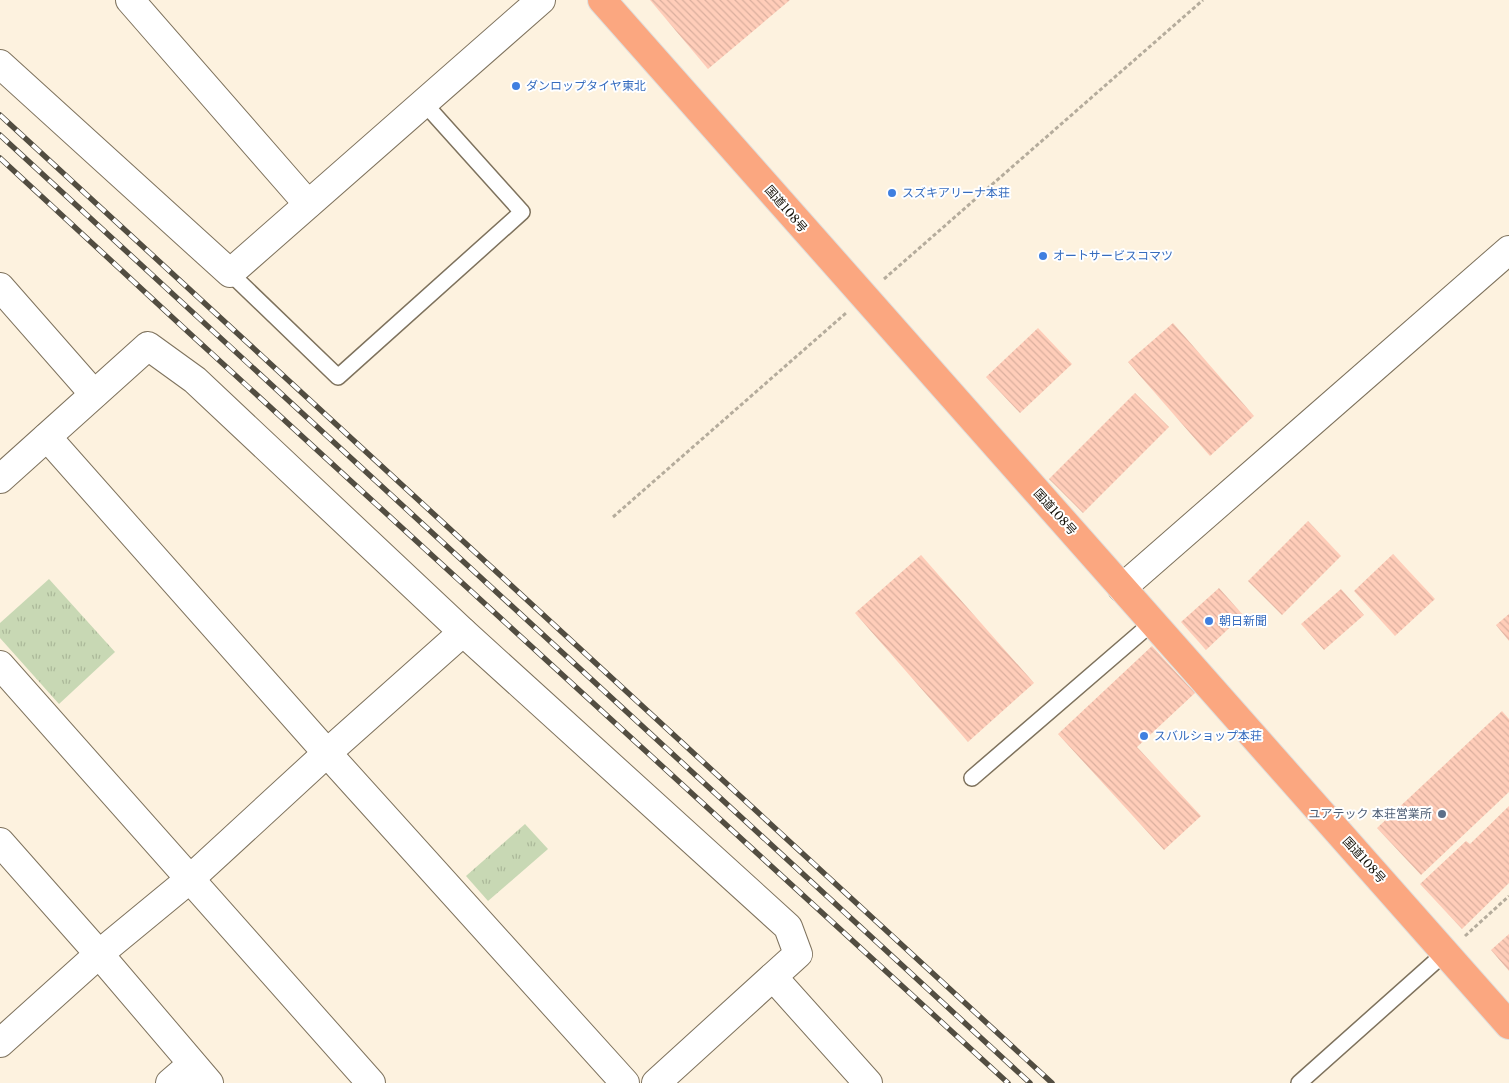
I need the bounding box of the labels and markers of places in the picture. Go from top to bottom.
place label: ダンロップタイヤ東北 [526,78,646,93]
marker: ダンロップタイヤ東北 [510,80,522,92]
place label: スズキアリーナ本荘 [902,185,1010,200]
marker: スズキアリーナ本荘 [886,187,898,199]
place label: オートサービスコマツ [1053,248,1173,263]
marker: オートサービスコマツ [1037,250,1049,262]
place label: 朝日新聞 [1219,613,1267,628]
marker: 朝日新聞 [1203,615,1215,627]
place label: スバルショップ本荘 [1154,728,1262,743]
marker: スバルショップ本荘 [1138,730,1150,742]
place label: ユアテック 本荘営業所 [1309,806,1432,821]
marker: ユアテック 本荘営業所 [1436,808,1448,820]

